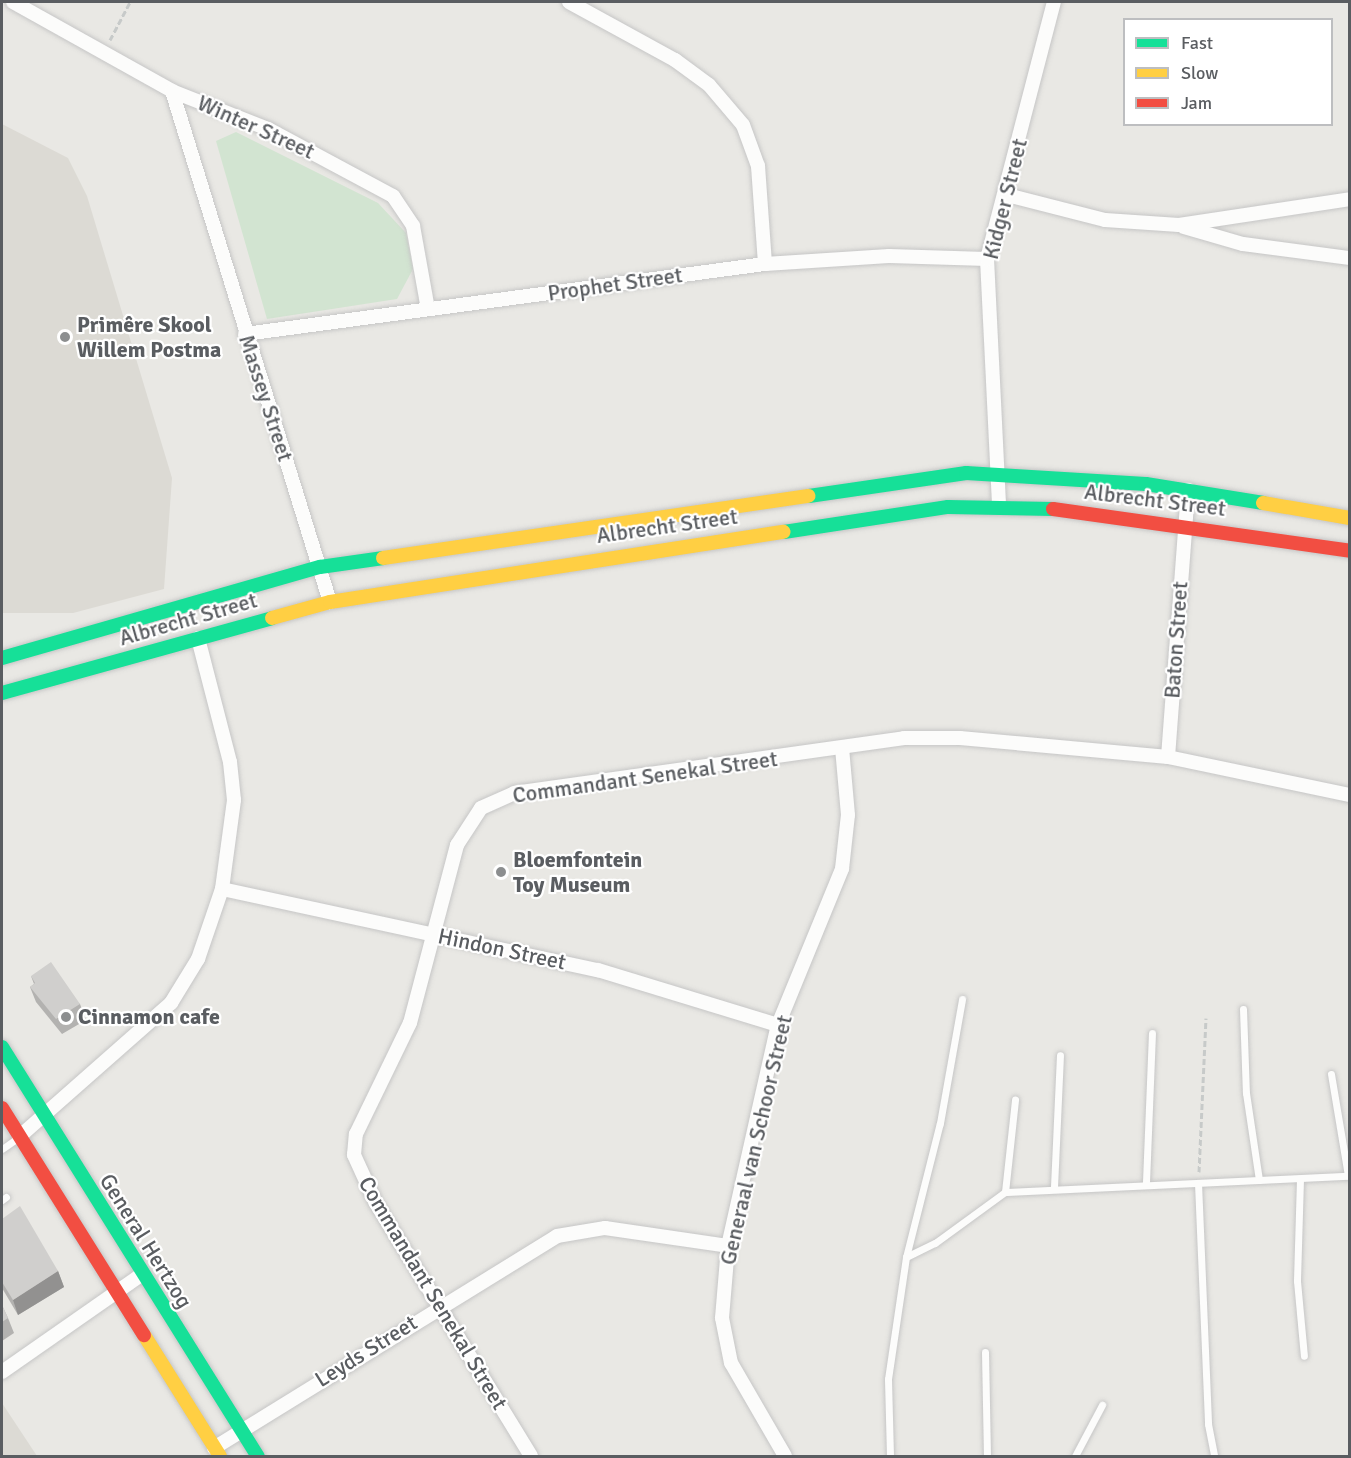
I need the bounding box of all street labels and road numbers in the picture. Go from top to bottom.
street label: Winter Street [193,89,319,165]
street label: Kidger Street [977,136,1033,262]
street label: Prophet Street [546,261,684,307]
street label: Massey Street [233,331,299,465]
street label: Albrecht Street [1083,478,1227,522]
street label: Albrecht Street [595,503,739,549]
street label: Baton Street [1159,581,1193,699]
street label: Albrecht Street [116,587,260,651]
street label: Commandant Senekal Street [511,745,779,809]
street label: Hindon Street [436,923,568,975]
street label: Generaal van Schoor Street [714,1013,798,1267]
street label: General Hertzog [94,1169,198,1313]
street label: Commandant Senekal Street [353,1172,513,1414]
street label: Leyds Street [310,1309,422,1393]

